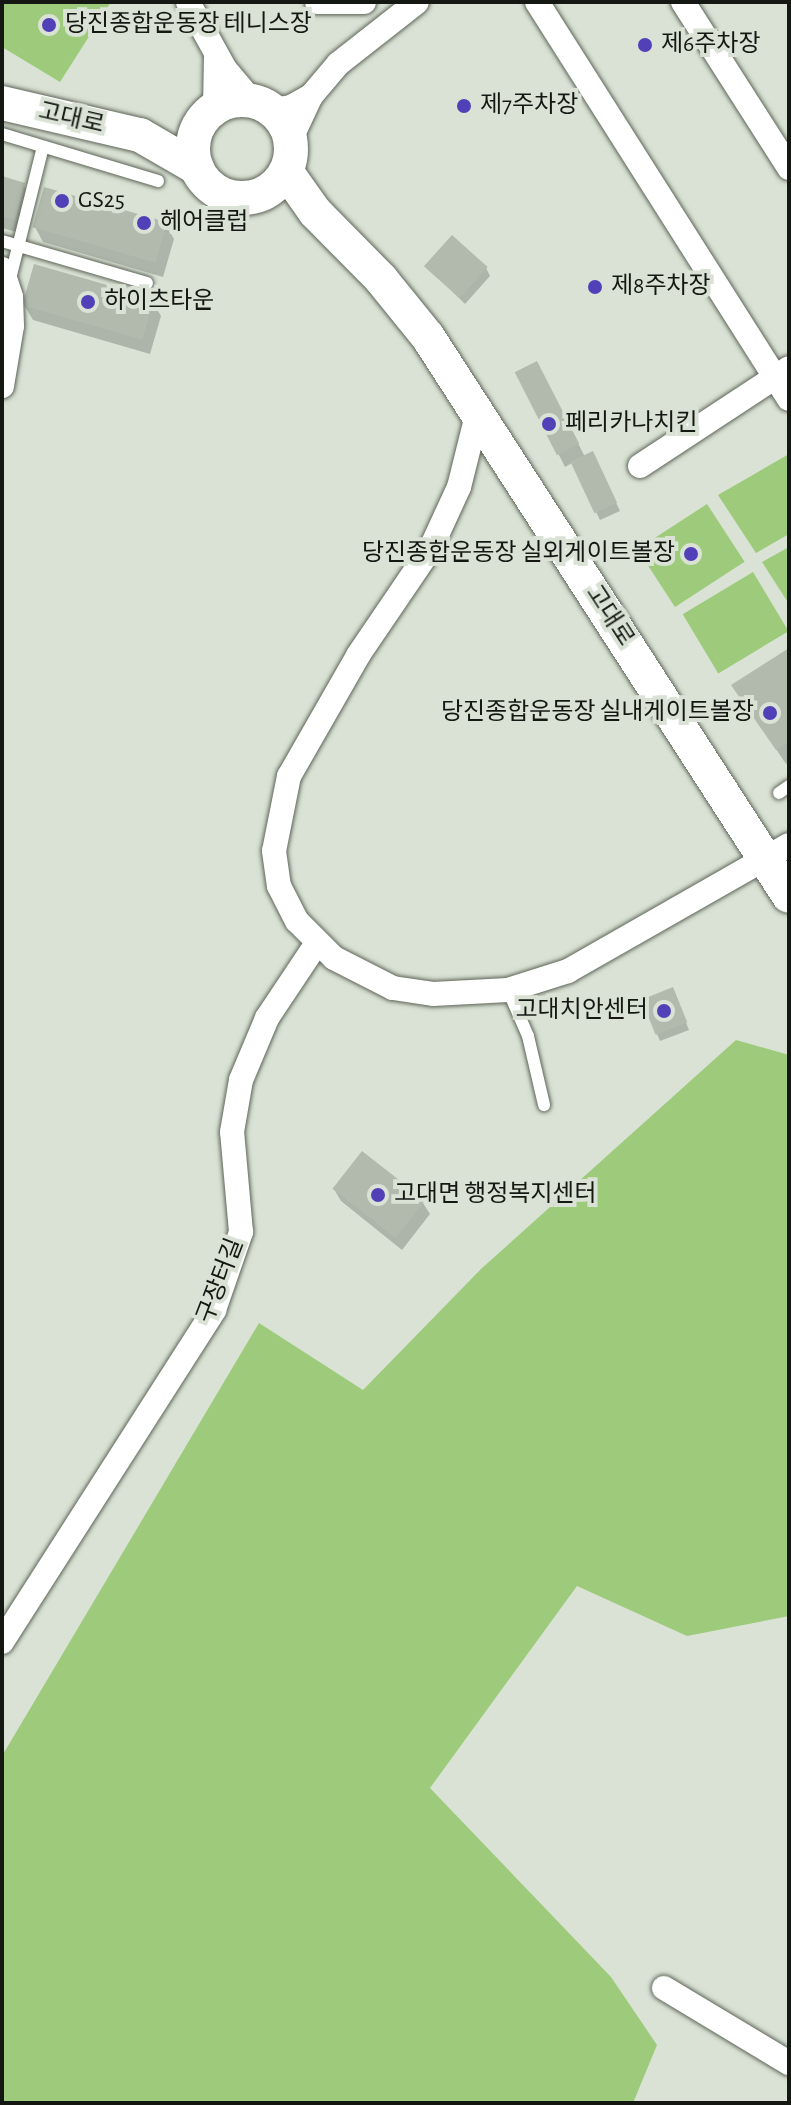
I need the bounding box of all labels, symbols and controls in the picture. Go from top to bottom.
place label: 당진종합운동장 테니스장 [65,11,312,39]
marker: 당진종합운동장 테니스장 [40,16,58,34]
place label: 제6주차장 [661,31,761,59]
marker: 제6주차장 [636,36,654,54]
place label: 제7주차장 [480,92,578,120]
marker: 제7주차장 [455,97,473,115]
street label: 고대로 [35,98,107,140]
place label: GS25 [78,187,125,215]
marker: GS25 [53,192,71,210]
place label: 헤어클럽 [160,209,248,237]
marker: 헤어클럽 [135,214,153,232]
place label: 제8주차장 [611,273,711,301]
marker: 제8주차장 [586,278,604,296]
place label: 하이츠타운 [104,288,214,316]
marker: 하이츠타운 [79,293,97,311]
place label: 페리카나치킨 [565,410,697,438]
marker: 페리카나치킨 [540,415,558,433]
place label: 당진종합운동장 실외게이트볼장 [362,540,675,568]
marker: 당진종합운동장 실외게이트볼장 [682,545,700,563]
street label: 고대로 [579,580,639,652]
place label: 당진종합운동장 실내게이트볼장 [441,699,754,727]
marker: 당진종합운동장 실내게이트볼장 [761,704,779,722]
place label: 고대치안센터 [516,997,648,1025]
marker: 고대치안센터 [655,1002,673,1020]
place label: 고대면 행정복지센터 [394,1181,597,1209]
marker: 고대면 행정복지센터 [369,1186,387,1204]
street label: 구장터길 [192,1235,250,1327]

